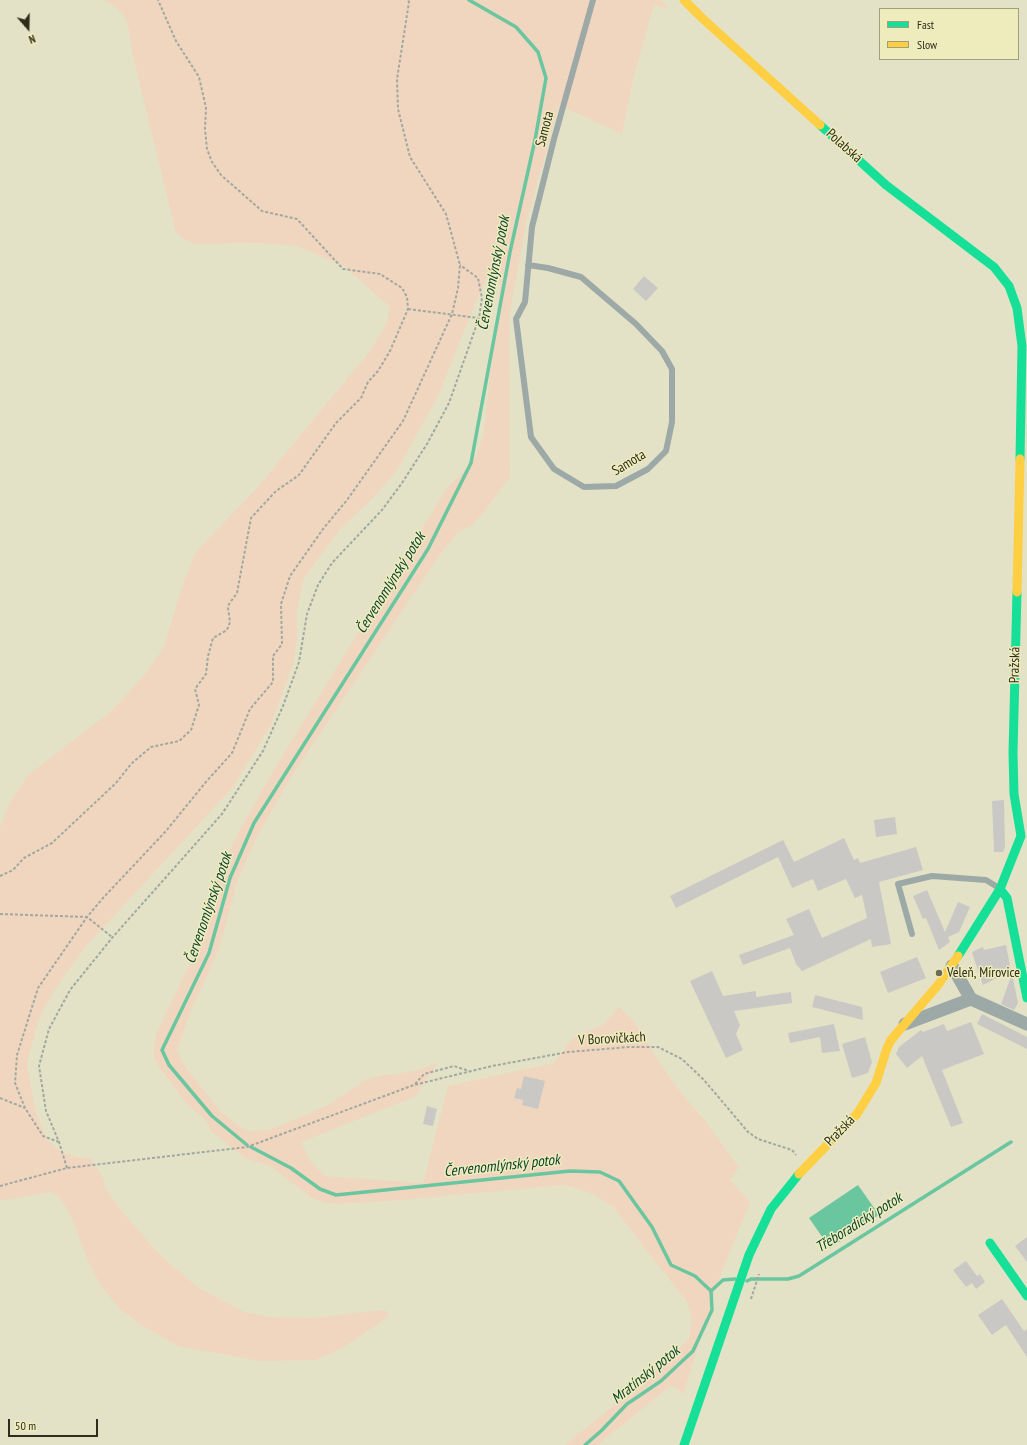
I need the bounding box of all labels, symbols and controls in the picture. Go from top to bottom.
north arrow [8,8,48,48]
legend [879,8,1019,60]
text: Fast [917,17,934,32]
text: N [27,32,37,47]
text: Slow [917,37,937,52]
street label: Samota [532,109,558,149]
street label: Polabská [823,125,865,167]
water label: Červenomlýnský potok [474,214,514,332]
street label: Samota [609,446,649,480]
water label: Červenomlýnský potok [353,529,429,637]
street label: Pražská [1006,647,1024,683]
water label: Červenomlýnský potok [182,850,236,966]
place label: Veleň, Mírovice [947,965,1020,981]
marker: Veleň, Mírovice [934,968,944,978]
street label: V Borovičkách [578,1029,646,1049]
street label: Pražská [821,1112,859,1150]
water label: Červenomlýnský potok [443,1151,561,1181]
water label: Třeboradický potok [812,1189,906,1257]
water label: Mratínský potok [608,1342,684,1408]
scale bar [10,1411,100,1437]
text: 50 m [15,1418,36,1433]

